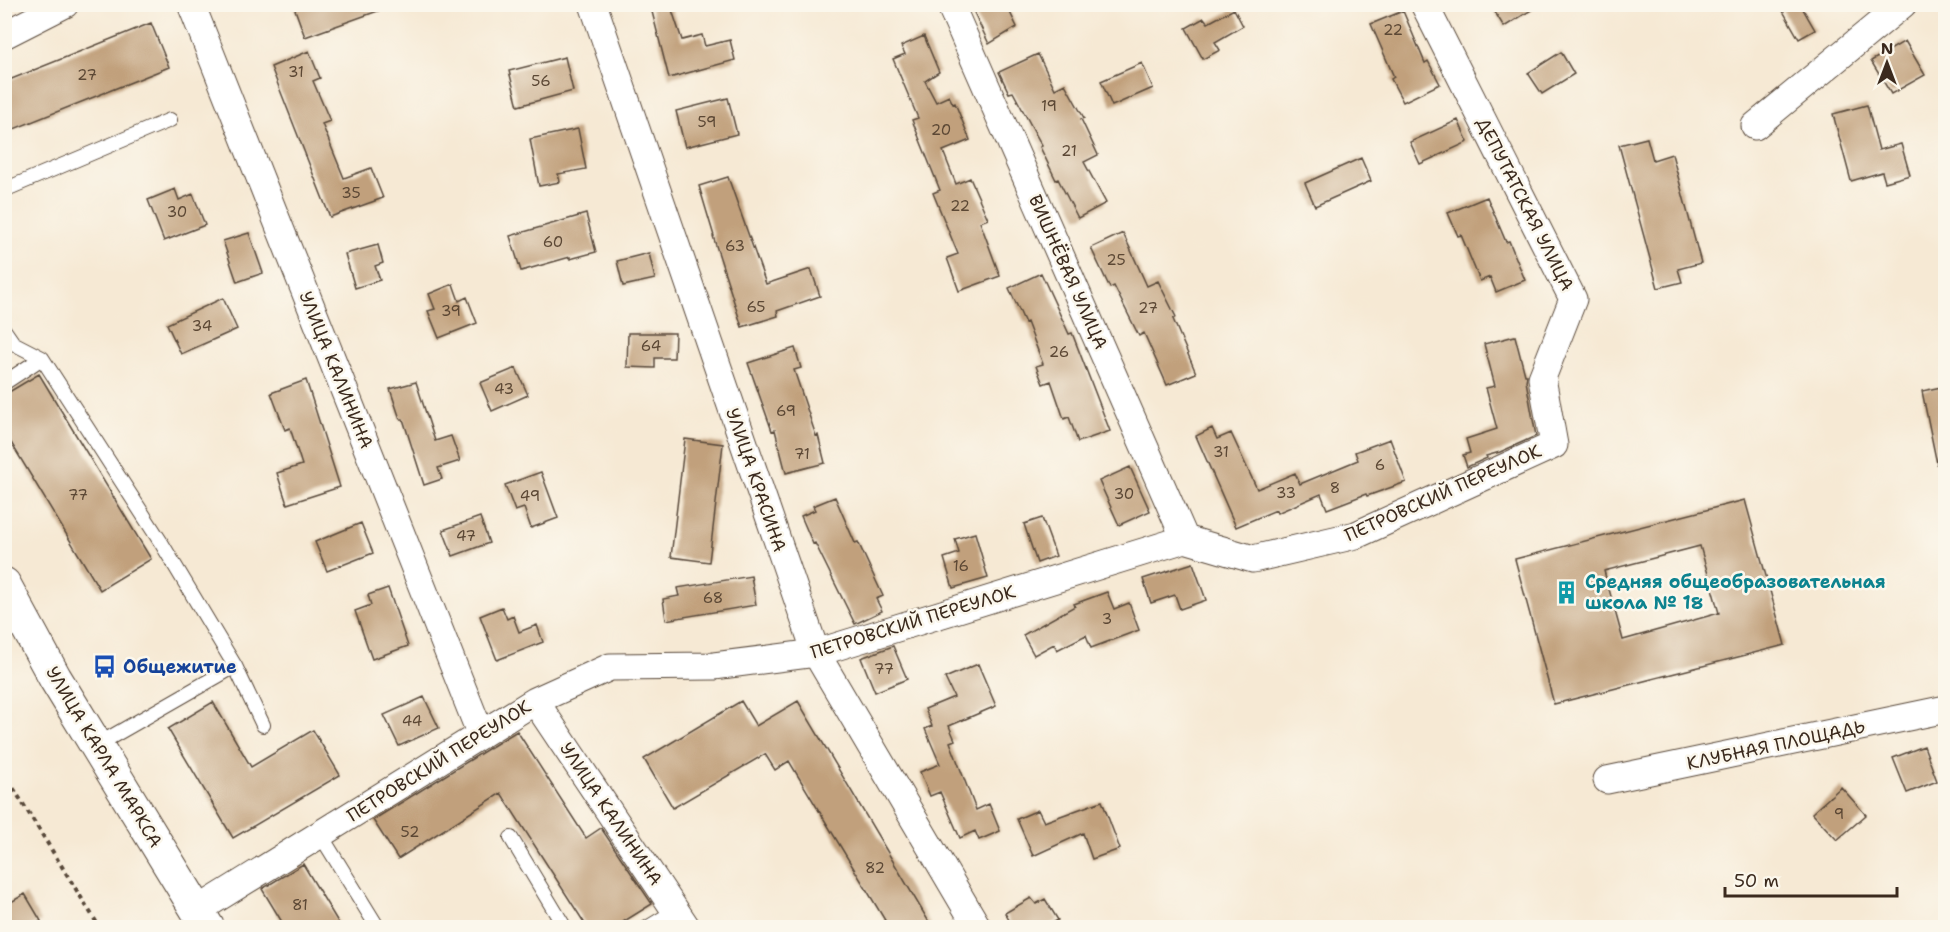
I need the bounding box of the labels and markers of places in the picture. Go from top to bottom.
place label: Средняя общеобразовательная школа № 18 [1585,570,1886,615]
building icon: Средняя общеобразовательная школа № 18 [1554,579,1580,605]
bus stop icon: Общежитие [92,654,118,680]
place label: Общежитие [123,655,237,679]

